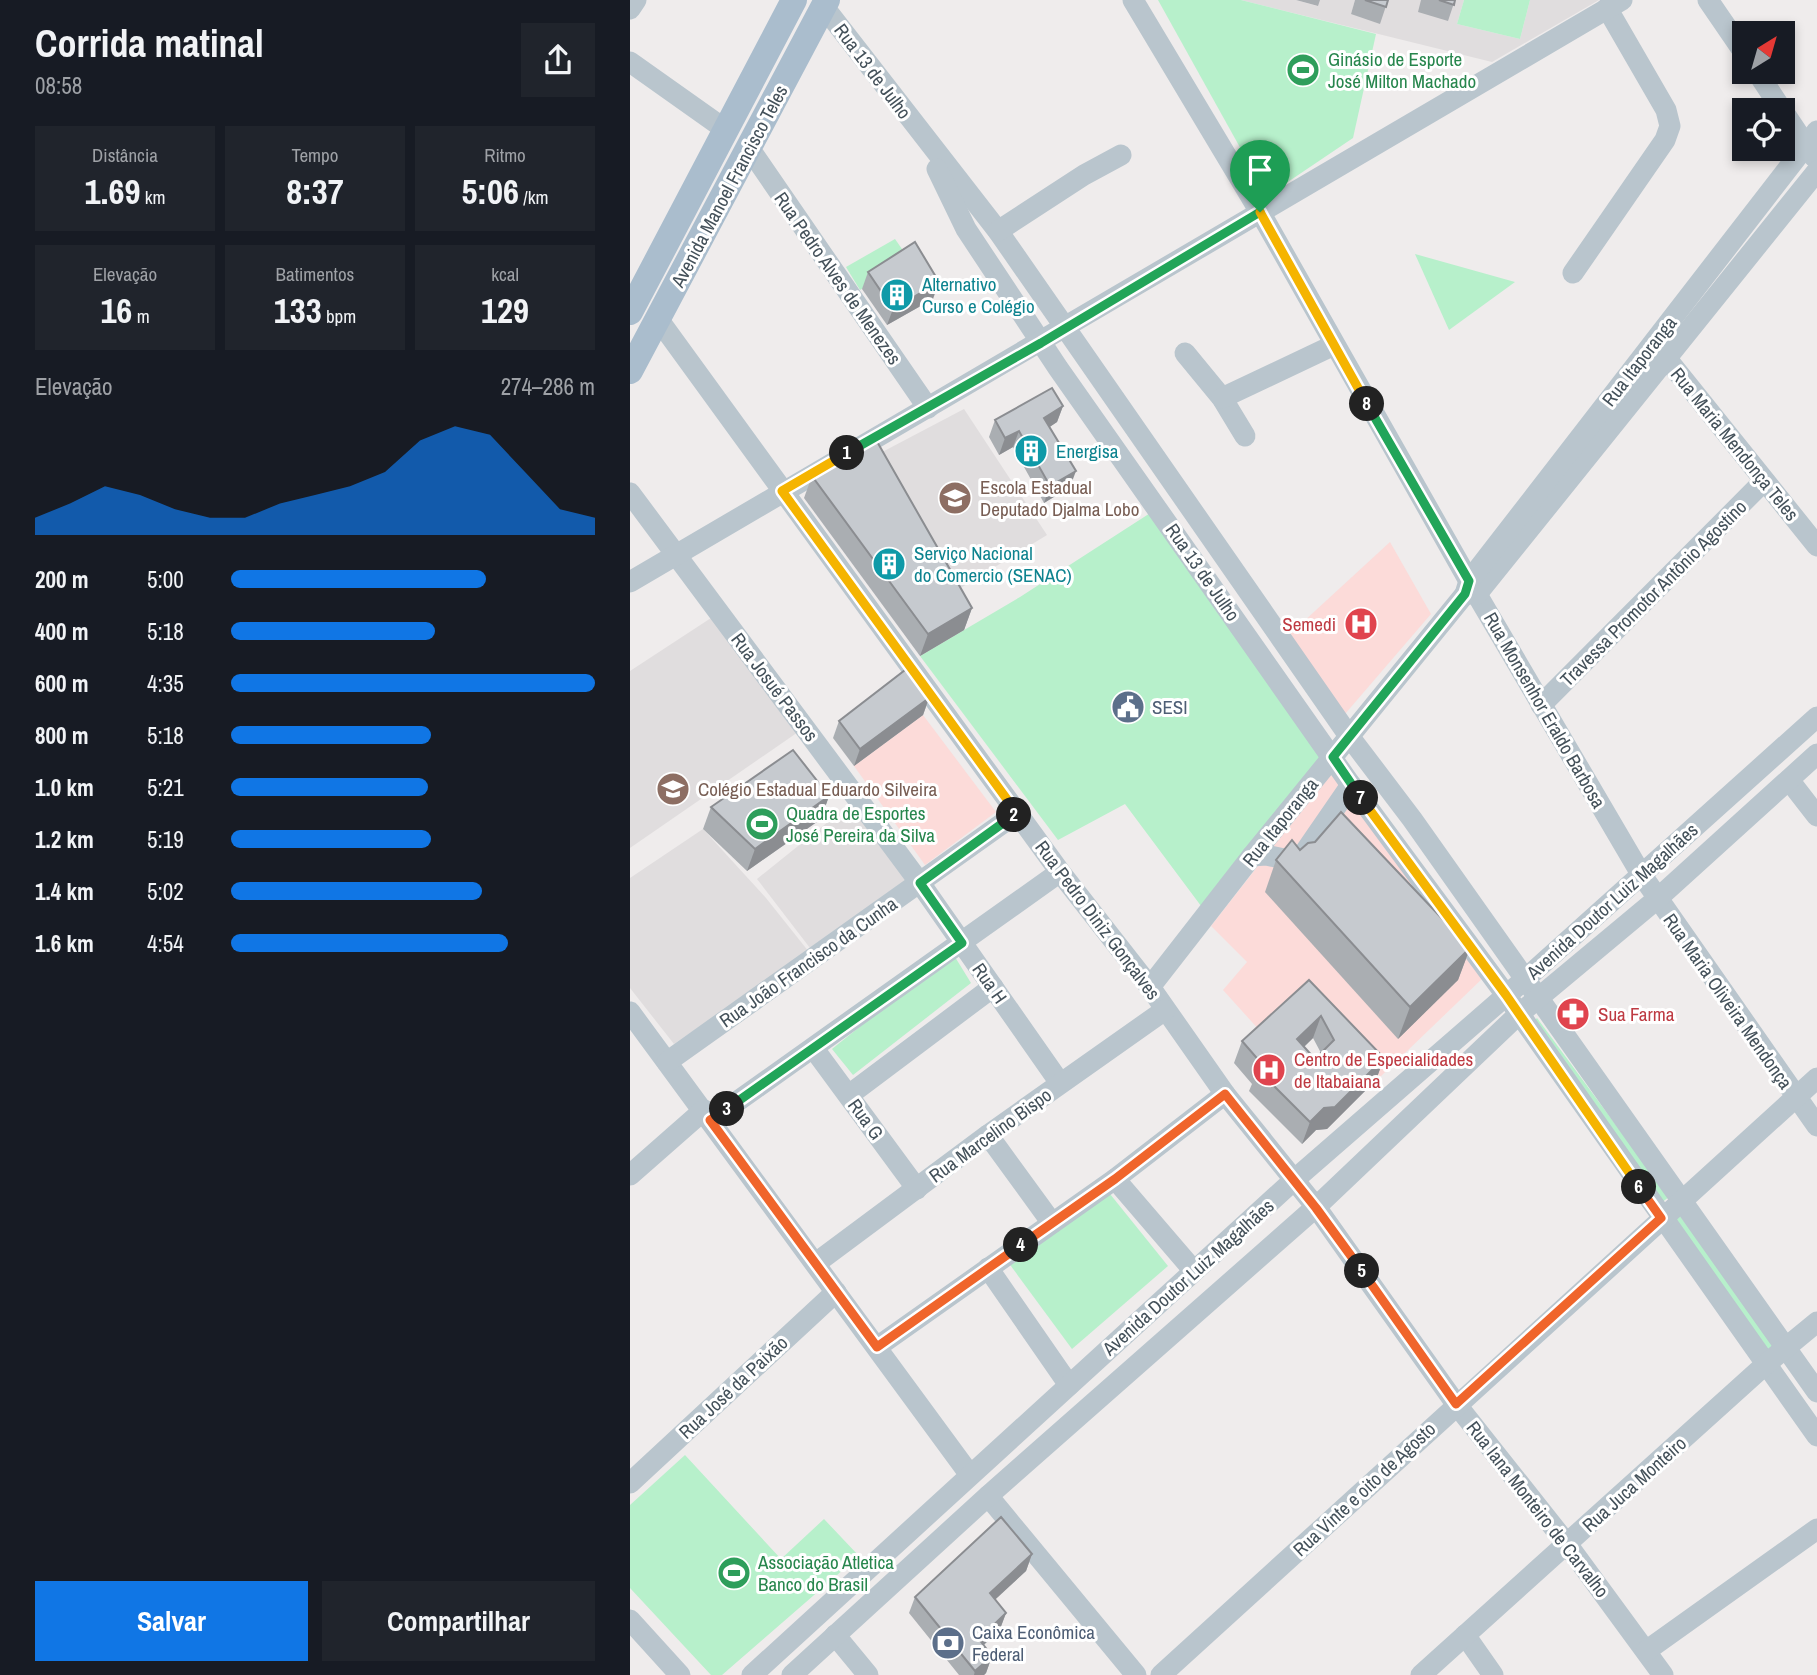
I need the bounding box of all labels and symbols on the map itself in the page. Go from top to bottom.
street label: Rua 13 de Julho [828,18,918,124]
north arrow [1732,21,1796,84]
place label: Ginásio de Esporte José Milton Machado [1328,46,1476,94]
sports icon: Ginásio de Esporte José Milton Machado [1284,51,1322,89]
street label: Avenida Manoel Francisco Teles [664,80,794,293]
pin [1230,140,1290,212]
street label: Rua Pedro Alves de Menezes [768,186,908,370]
place label: Alternativo Curso e Colégio [921,271,1035,319]
building icon: Alternativo Curso e Colégio [878,276,916,314]
street label: Rua Itaporanga [1596,310,1683,411]
street label: Rua Maria Mendonça Teles [1665,362,1805,526]
pin: 8 [1350,386,1384,422]
building icon: Energisa [1012,432,1050,470]
pin: 1 [830,435,864,470]
place label: Energisa [1056,438,1119,464]
place label: Escola Estadual Deputado Djalma Lobo [980,474,1139,522]
school or university icon: Escola Estadual Deputado Djalma Lobo [936,479,974,517]
street label: Travessa Promotor Antônio Agostino [1554,494,1752,692]
street label: Rua 13 de Julho [1160,518,1246,626]
place label: Serviço Nacional do Comercio (SENAC) [914,540,1072,588]
building icon: Serviço Nacional do Comercio (SENAC) [870,545,908,583]
hospital icon: Semedi [1342,605,1380,643]
street label: Rua Monsenhor Eraldo Barbosa [1478,607,1612,813]
place label: Semedi [1282,611,1336,637]
street label: Rua Josué Passos [726,627,825,747]
public building icon: SESI [1109,688,1147,726]
place label: SESI [1152,694,1188,720]
school or university icon: Colégio Estadual Eduardo Silveira [654,770,692,808]
street label: Rua Itaporanga [1236,772,1324,872]
place label: Colégio Estadual Eduardo Silveira [698,776,937,802]
pin: 7 [1344,780,1378,816]
pin: 2 [996,798,1032,832]
place label: Quadra de Esportes José Pereira da Silva [786,800,935,848]
sports icon: Quadra de Esportes José Pereira da Silva [743,805,781,843]
street label: Avenida Doutor Luiz Magalhães [1520,817,1703,986]
street label: Rua Pedro Diniz Gonçalves [1030,835,1167,1005]
street label: Rua João Francisco da Cunha [714,891,902,1033]
street label: Rua Maria Oliveira Mendonça [1657,908,1799,1094]
street label: Rua H [967,957,1013,1009]
pharmacy icon: Sua Farma [1554,995,1592,1033]
place label: Sua Farma [1598,1001,1675,1027]
place label: Centro de Especialidades de Itabaiana [1294,1046,1473,1094]
hospital icon: Centro de Especialidades de Itabaiana [1250,1051,1288,1089]
street label: Rua Marcelino Bispo [924,1082,1056,1188]
pin: 3 [710,1092,744,1126]
street label: Rua G [842,1093,890,1145]
pin: 6 [1622,1170,1656,1204]
street label: Avenida Doutor Luiz Magalhães [1096,1193,1279,1362]
pin: 4 [1004,1228,1038,1262]
pin: 5 [1344,1254,1380,1288]
street label: Rua José da Paixão [673,1330,793,1444]
street label: Rua Iana Monteiro de Carvalho [1461,1415,1615,1603]
street label: Rua Vinte e oito de Agosto [1287,1416,1441,1562]
street label: Rua Juca Monteiro [1576,1430,1692,1538]
place label: Associação Atletica Banco do Brasil [757,1549,894,1597]
sports icon: Associação Atletica Banco do Brasil [715,1554,753,1592]
place label: Caixa Econômica Federal [972,1619,1095,1667]
bank icon: Caixa Econômica Federal [929,1624,967,1662]

